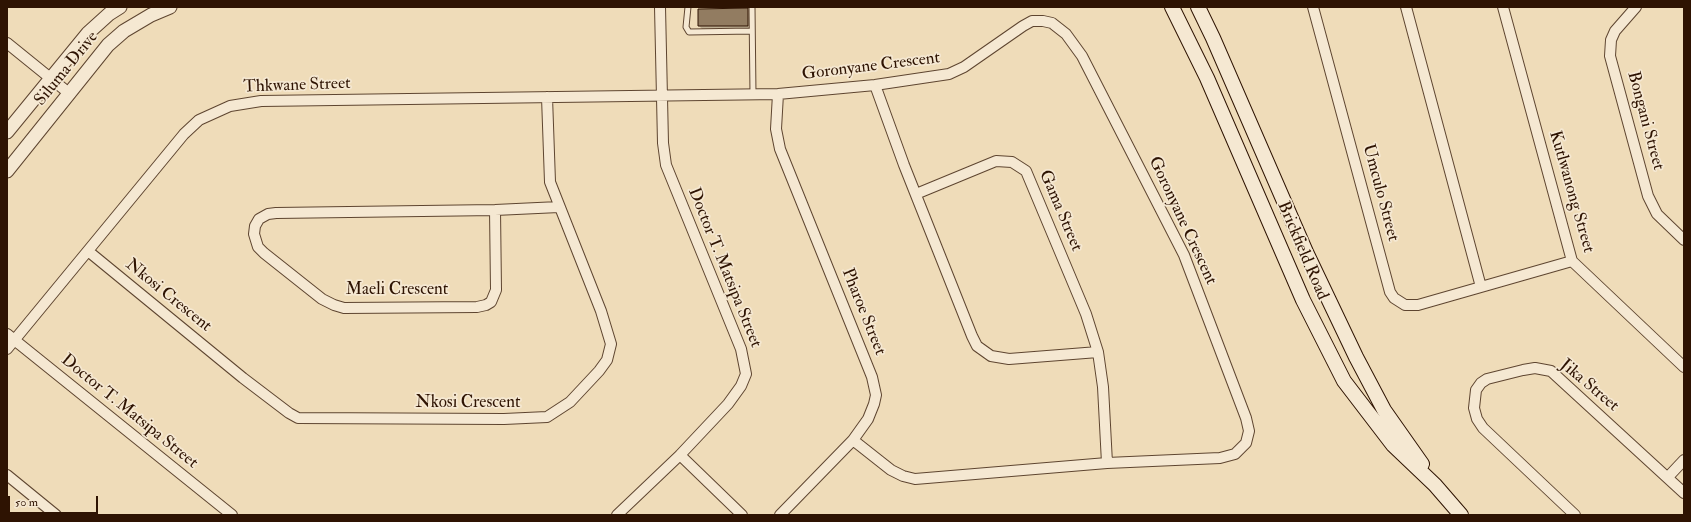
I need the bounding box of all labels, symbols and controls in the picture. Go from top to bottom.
street label: Siluma Drive [31,28,103,110]
street label: Goronyane Crescent [801,48,941,86]
street label: Bongani Street [1622,69,1668,173]
street label: Thkwane Street [243,74,351,98]
street label: Kutlwanong Street [1544,129,1598,255]
street label: Umculo Street [1357,142,1403,244]
street label: Goronyane Crescent [1143,154,1221,288]
street label: Gama Street [1034,167,1086,255]
street label: Doctor T. Matsipa Street [683,185,765,351]
street label: Brickfield Road [1272,199,1332,303]
street label: Nkosi Crescent [121,255,215,337]
street label: Pharoe Street [836,266,890,358]
street label: Maeli Crescent [346,280,448,300]
street label: Doctor T. Matsipa Street [56,350,202,474]
street label: Jika Street [1555,355,1623,417]
street label: Nkosi Crescent [416,393,520,413]
scale bar [10,488,100,514]
text: 50 m [15,495,38,510]

